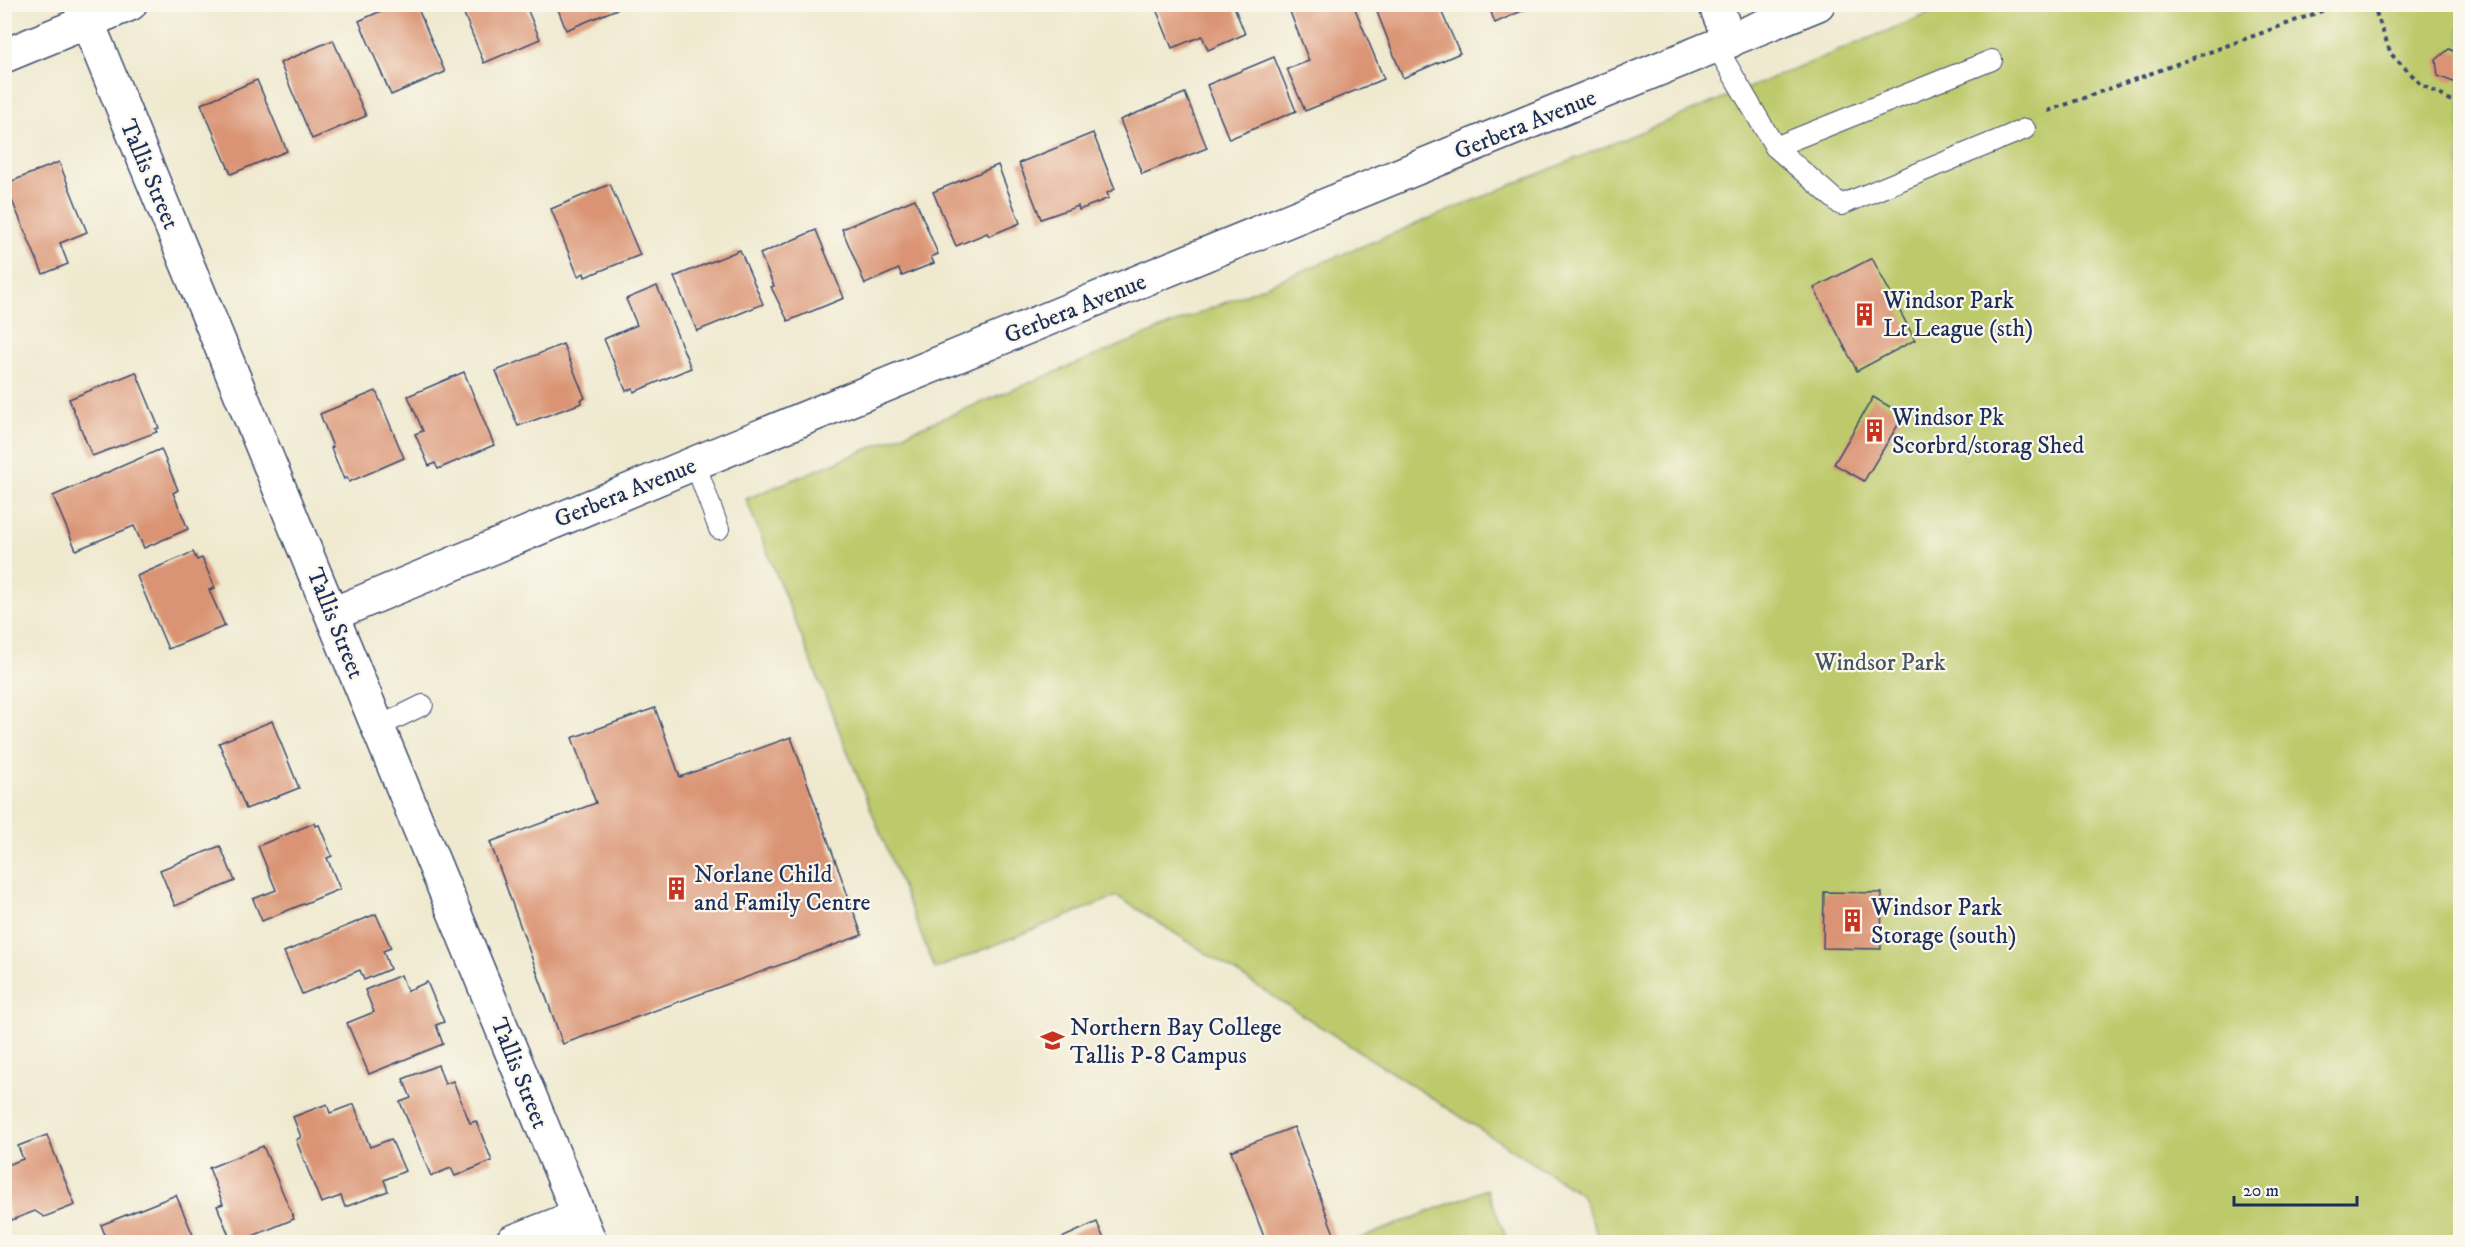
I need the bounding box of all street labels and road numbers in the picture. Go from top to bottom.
street label: Gerbera Avenue [1450,83,1601,167]
street label: Tallis Street [112,115,186,234]
street label: Gerbera Avenue [1000,267,1151,351]
street label: Gerbera Avenue [550,451,701,535]
street label: Tallis Street [299,564,371,683]
street label: Tallis Street [483,1014,555,1133]

